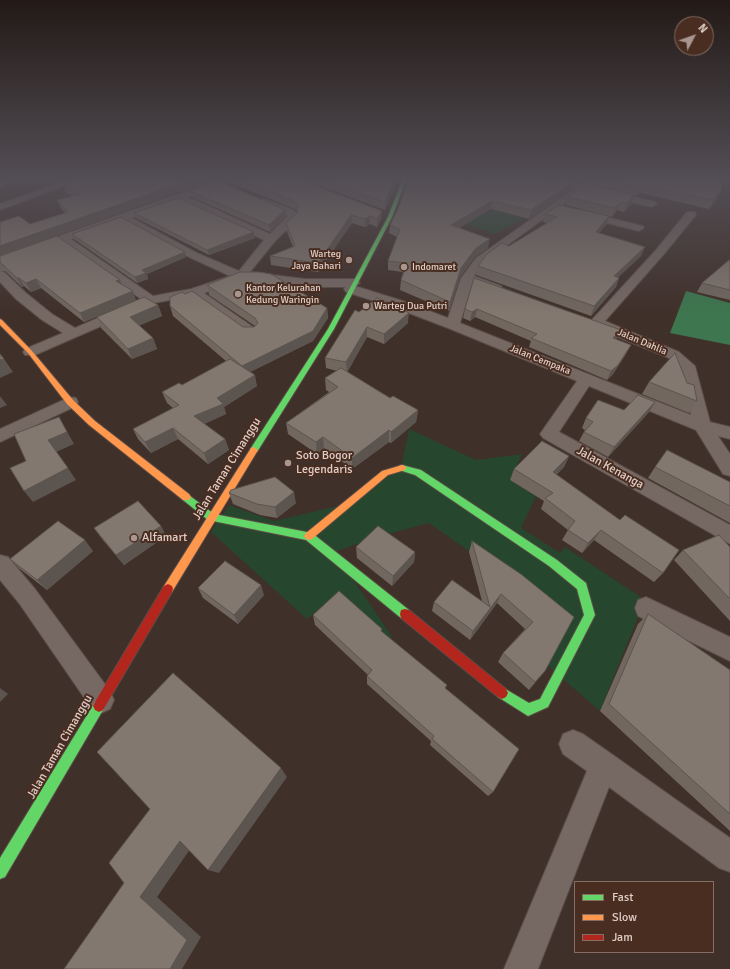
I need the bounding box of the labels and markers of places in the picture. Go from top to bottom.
place label: Warteg Jaya Bahari [292,248,341,272]
marker: Warteg Jaya Bahari [344,255,354,265]
place label: Indomaret [412,261,456,273]
marker: Indomaret [399,262,409,272]
place label: Kantor Kelurahan Kedung Waringin [246,282,321,306]
marker: Kantor Kelurahan Kedung Waringin [233,289,243,299]
place label: Warteg Dua Putri [374,300,447,312]
marker: Warteg Dua Putri [361,301,371,311]
place label: Soto Bogor Legendaris [296,449,352,477]
marker: Soto Bogor Legendaris [283,458,293,468]
place label: Alfamart [142,531,187,545]
marker: Alfamart [129,533,139,543]

